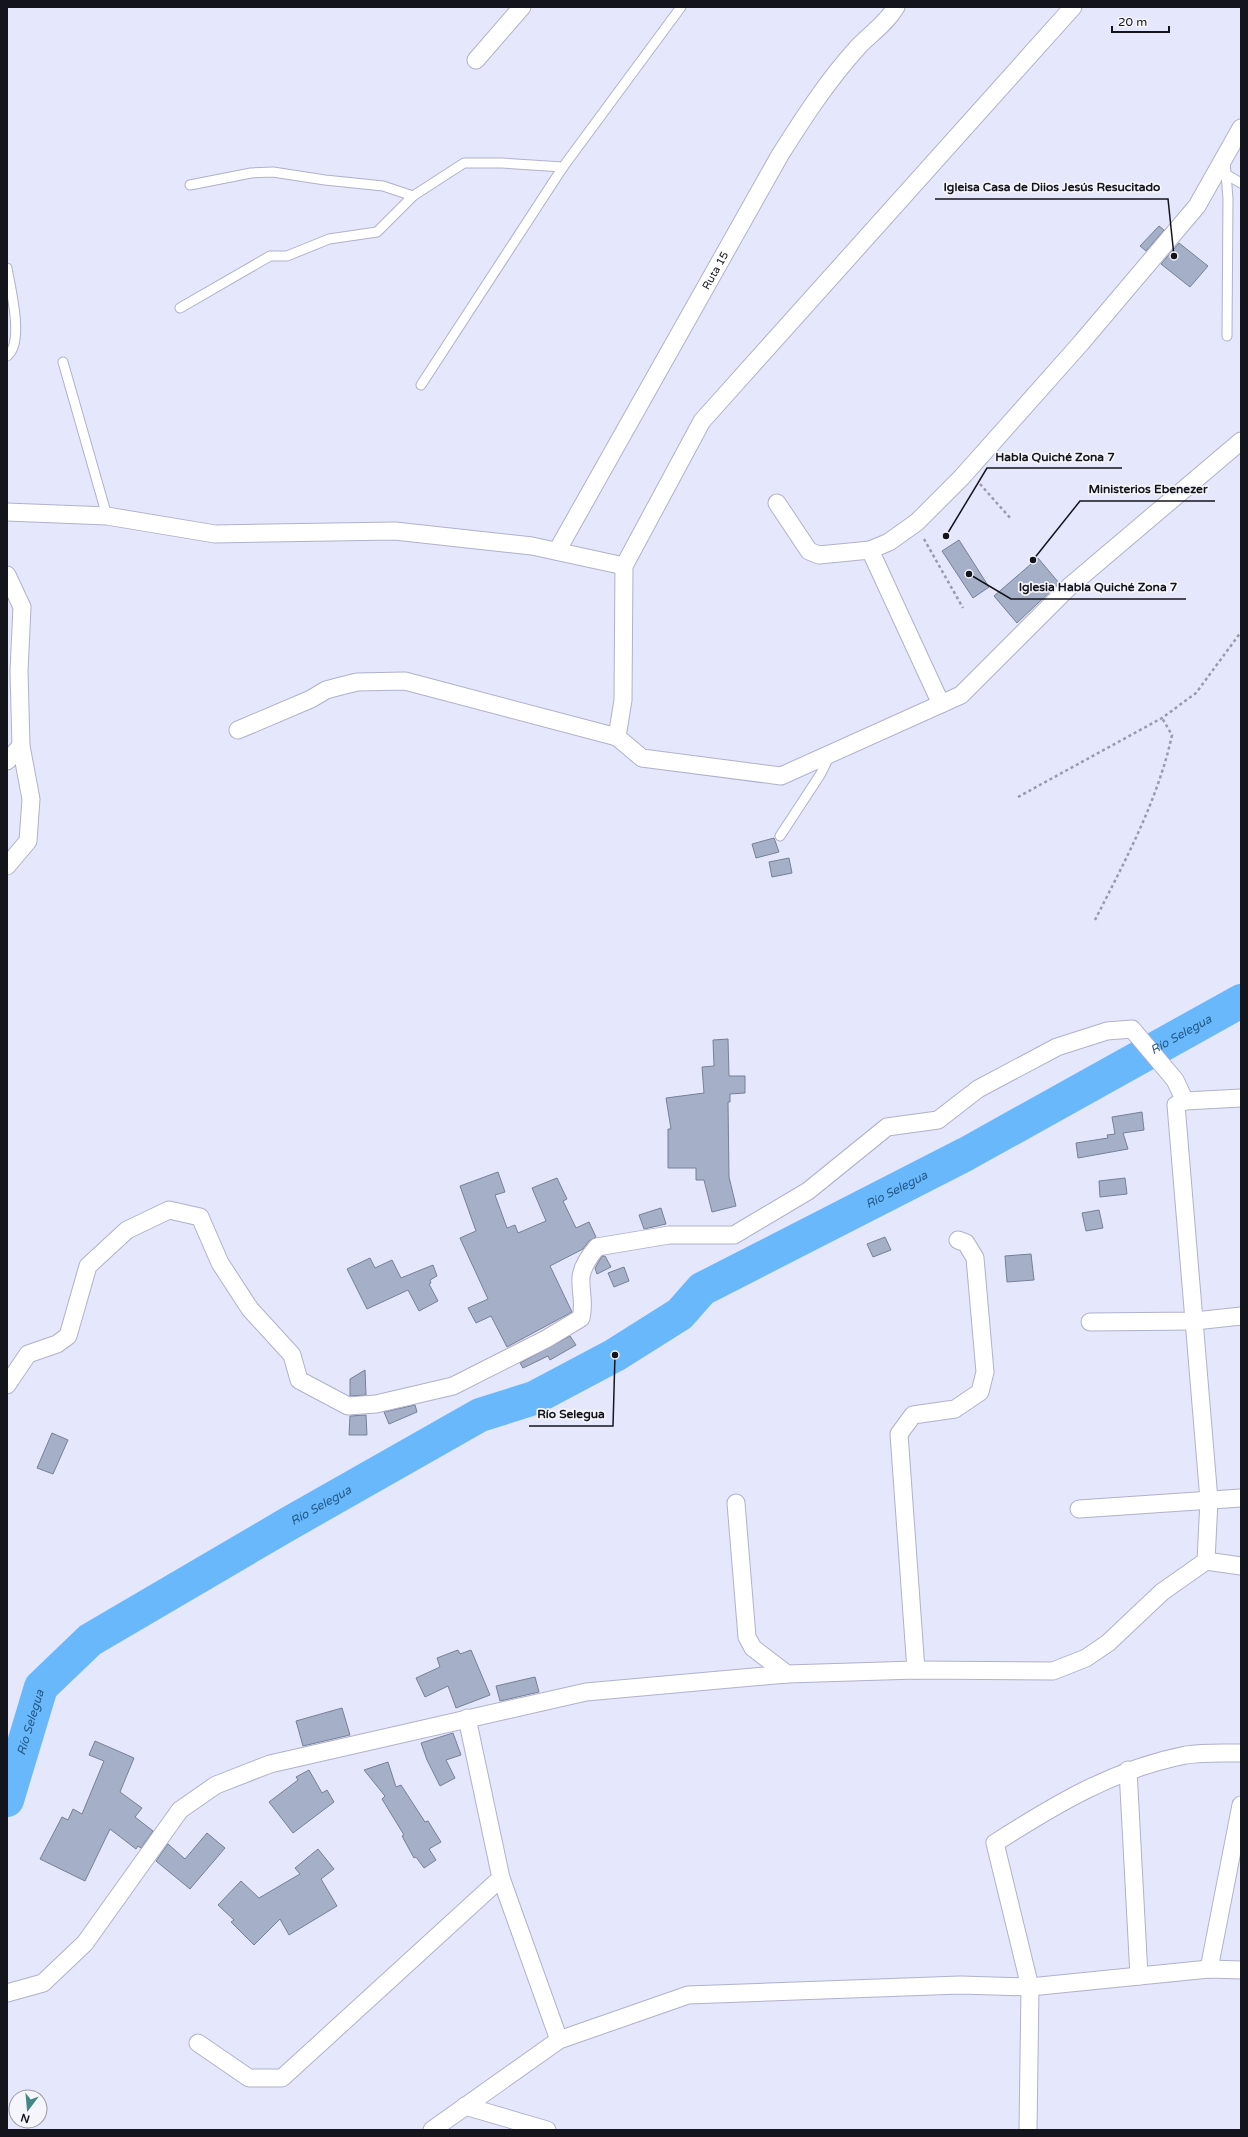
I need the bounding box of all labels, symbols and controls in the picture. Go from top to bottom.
scale bar [1112,8,1169,34]
text: 20 m [1118,15,1147,29]
callout: Igleisa Casa de Diios Jesús Resucitado [935,175,1168,199]
text: Igleisa Casa de Diios Jesús Resucitado [944,180,1160,195]
street label: Ruta 15 [699,249,731,292]
callout: Habla Quiché Zona 7 [987,444,1122,468]
text: Habla Quiché Zona 7 [995,450,1115,464]
callout: Ministerios Ebenezer [1080,477,1215,501]
text: Ministerios Ebenezer [1088,482,1208,496]
callout: Iglesia Habla Quiché Zona 7 [1011,575,1186,599]
text: Iglesia Habla Quiché Zona 7 [1019,580,1178,595]
water label: Río Selegua [1148,1012,1214,1057]
water label: Río Selegua [863,1168,930,1211]
callout: Río Selegua [529,1402,613,1426]
text: Río Selegua [537,1407,605,1422]
water label: Río Selegua [288,1483,354,1528]
water label: Río Selegua [14,1688,47,1757]
north arrow [8,2089,48,2129]
text: N [19,2111,31,2126]

